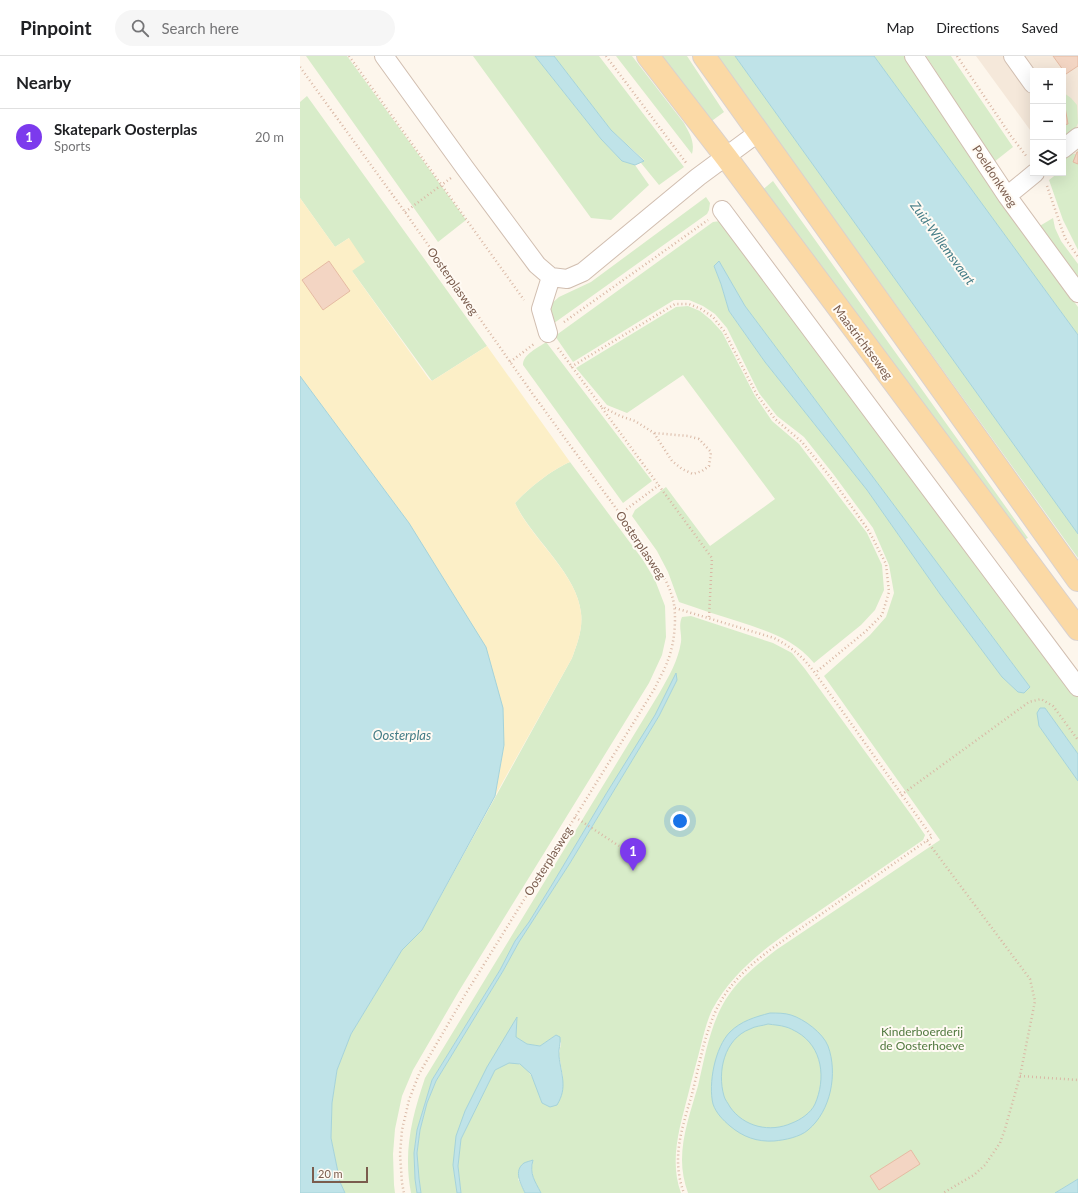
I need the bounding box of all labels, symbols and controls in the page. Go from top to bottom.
search box [115,10,395,46]
text: Pinpoint [20,16,91,39]
icon: search [129,17,151,39]
text: Search here [161,19,239,37]
text: Map [887,19,914,36]
text: Directions [936,19,999,36]
text: Saved [1021,19,1058,36]
map controls [1030,68,1066,176]
button: + [1030,68,1066,104]
text: Nearby [16,72,71,93]
button: − [1030,104,1066,140]
text: Skatepark Oosterplas [54,120,197,138]
text: 1 [25,129,33,145]
text: 20 m [255,129,284,145]
text: Sports [54,138,91,154]
button: layers [1030,140,1066,176]
street label: Poeldonkweg [969,142,1021,210]
water label: Zuid-Willemsvaart [907,197,979,288]
street label: Oosterplasweg [424,244,482,318]
street label: Maastrichtseweg [830,302,896,382]
street label: Oosterplasweg [613,508,669,582]
water label: Oosterplas [373,727,431,743]
your location [670,811,690,831]
street label: Oosterplasweg [521,823,575,899]
pin: 1 [620,838,646,871]
park label: Kinderboerderij de Oosterhoeve [880,1024,964,1053]
scale bar [312,1165,368,1184]
text: 20 m [318,1167,343,1180]

